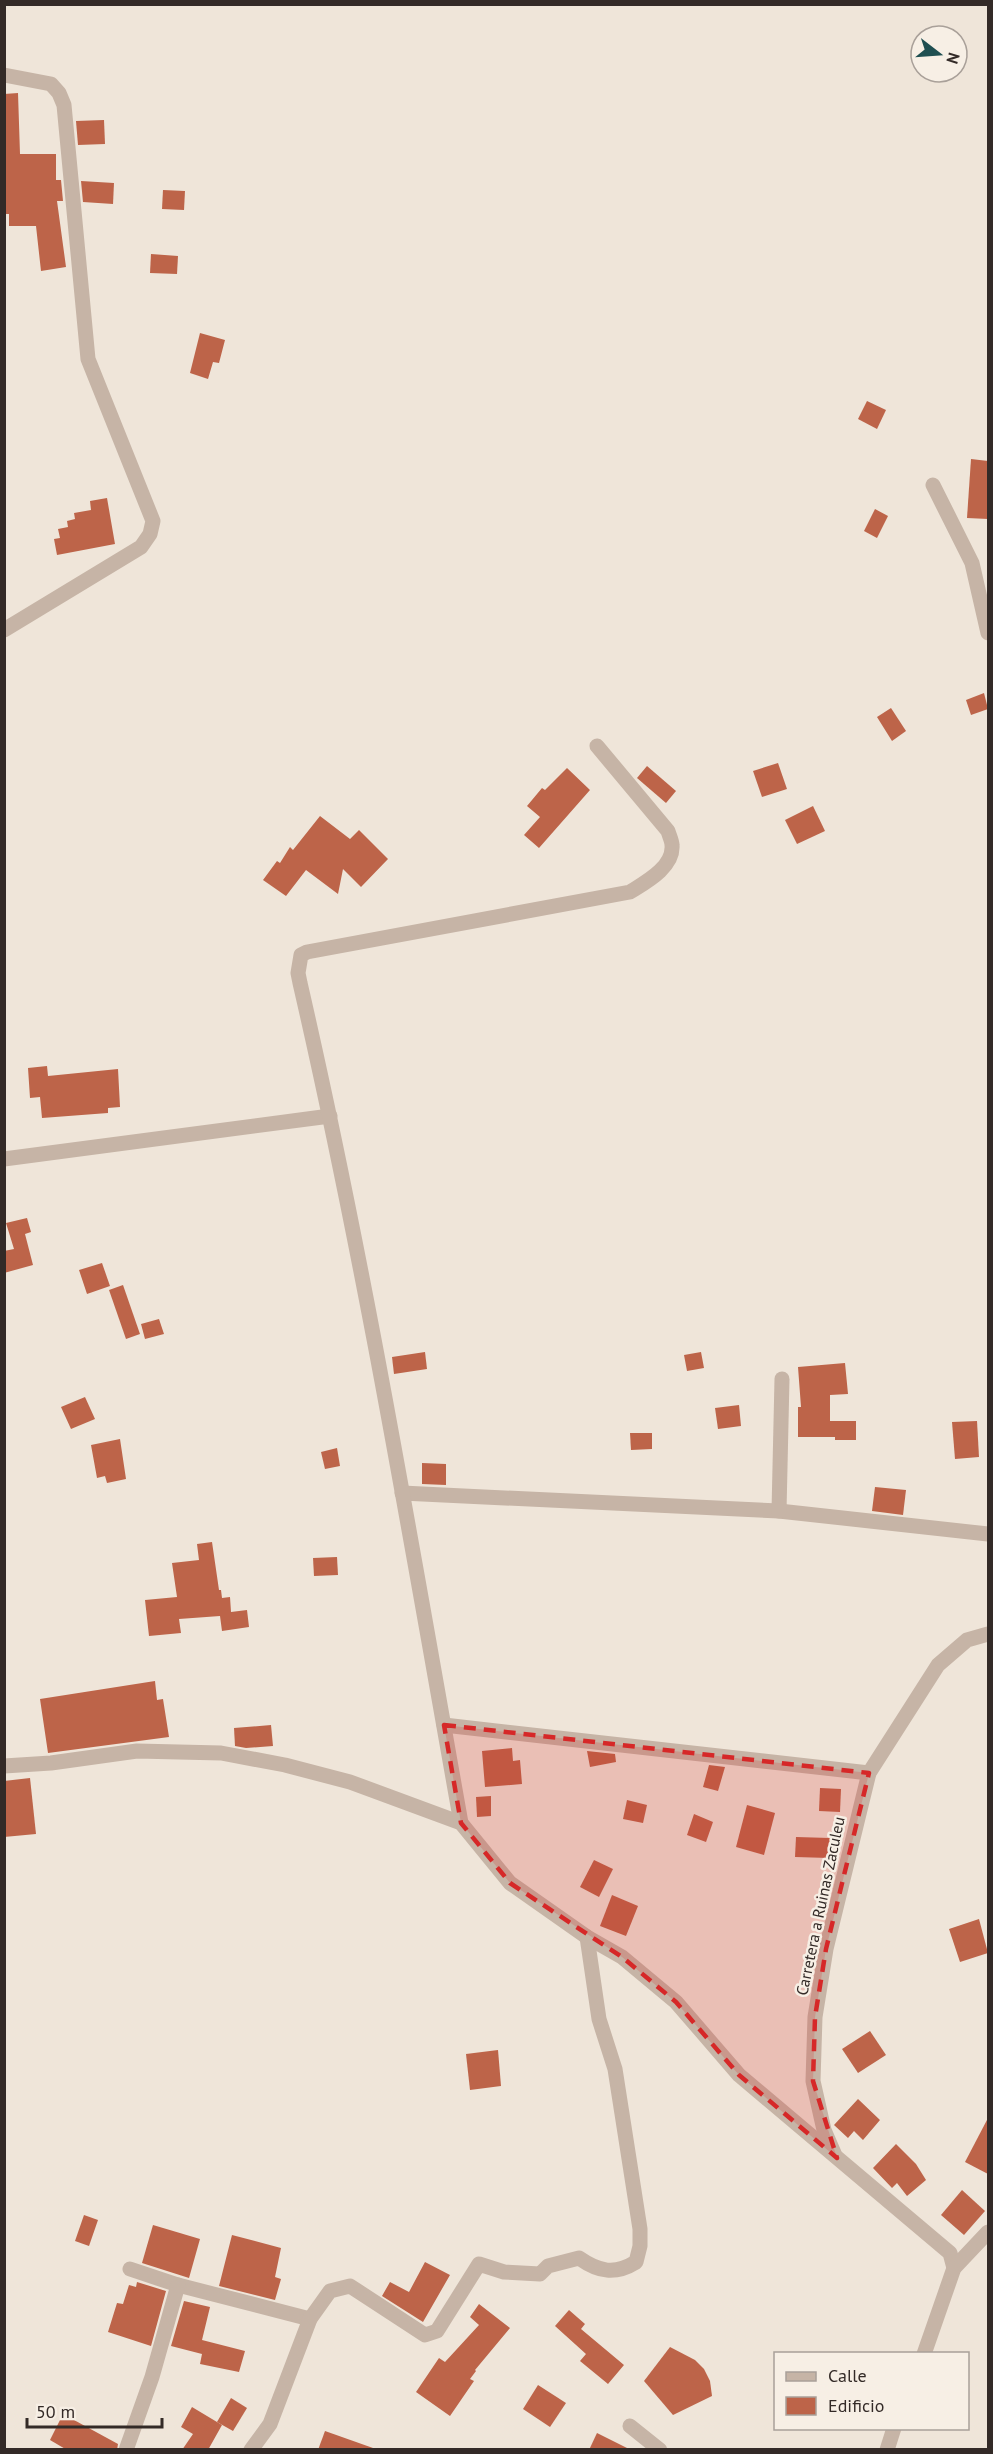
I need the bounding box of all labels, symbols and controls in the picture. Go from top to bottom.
north arrow [909,24,969,84]
text: N [942,50,964,66]
street label: Carretera a Ruinas Zaculeu [791,1815,849,1997]
legend [774,2352,969,2430]
text: Calle [828,2364,867,2387]
scale bar [27,2391,162,2429]
text: Edificio [828,2394,884,2417]
text: 50 m [36,2400,75,2423]

